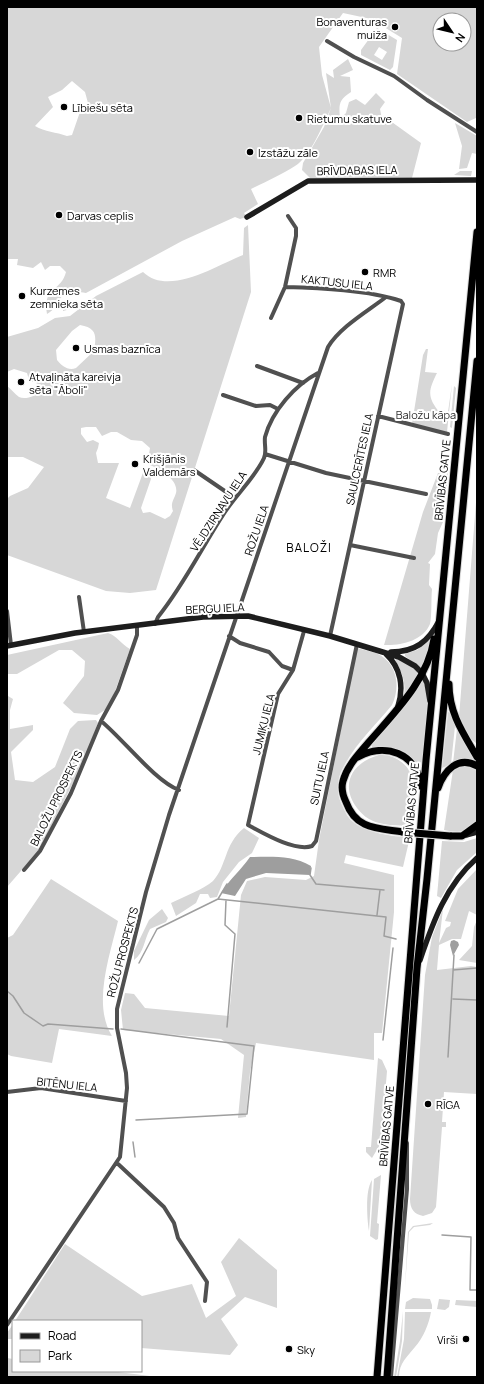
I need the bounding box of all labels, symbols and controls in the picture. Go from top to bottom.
north arrow [432,12,472,52]
place label: Bonaventuras muiža [317,14,387,42]
marker: Bonaventuras muiža [390,22,400,32]
text: N [452,30,469,46]
place label: Lībiešu sēta [72,100,133,115]
marker: Lībiešu sēta [59,102,69,112]
place label: Rietumu skatuve [307,111,393,126]
marker: Rietumu skatuve [294,113,304,123]
place label: Izstāžu zāle [258,145,318,160]
marker: Izstāžu zāle [245,147,255,157]
street label: BRĪVDABAS IELA [316,162,398,178]
place label: Darvas ceplis [67,208,134,223]
marker: Darvas ceplis [54,210,64,220]
place label: RMR [373,265,396,280]
marker: RMR [360,267,370,277]
street label: KAKTUSU IELA [300,271,374,293]
place label: Kurzemes zemnieka sēta [30,283,103,311]
marker: Kurzemes zemnieka sēta [17,291,27,301]
place label: Usmas baznīca [84,341,161,356]
marker: Usmas baznīca [71,343,81,353]
place label: Atvaļināta kareivja sēta "Āboli" [29,369,121,397]
marker: Atvaļināta kareivja sēta "Āboli" [16,377,26,387]
park label: Baložu kāpa [396,407,456,422]
street label: SAULCERĪTES IELA [342,412,376,506]
street label: BRĪVĪBAS GATVE [430,439,454,521]
place label: Krišjānis Valdemārs [143,451,196,479]
marker: Krišjānis Valdemārs [130,459,140,469]
street label: VĒJDZIRNAVU IELA [186,468,250,554]
street label: ROŽU IELA [240,502,272,557]
district label: BALOŽI [286,539,332,556]
street label: BERĢU IELA [185,599,245,617]
street label: JUMIĶU IELA [248,692,278,756]
street label: BALOŽU PROSPEKTS [26,747,86,848]
street label: SUITU IELA [306,750,332,806]
street label: BRĪVĪBAS GATVE [400,762,422,844]
street label: ROŽU PROSPEKTS [103,905,141,999]
street label: BITĒNU IELA [36,1073,98,1095]
street label: BRĪVĪBAS GATVE [375,1085,397,1167]
place label: RĪGA [436,1097,460,1112]
marker: RĪGA [423,1099,433,1109]
legend [12,1320,142,1372]
text: Road [48,1327,76,1344]
place label: Virši [437,1332,458,1347]
marker: Virši [461,1334,471,1344]
place label: Sky [297,1342,315,1357]
marker: Sky [284,1344,294,1354]
text: Park [48,1347,73,1364]

